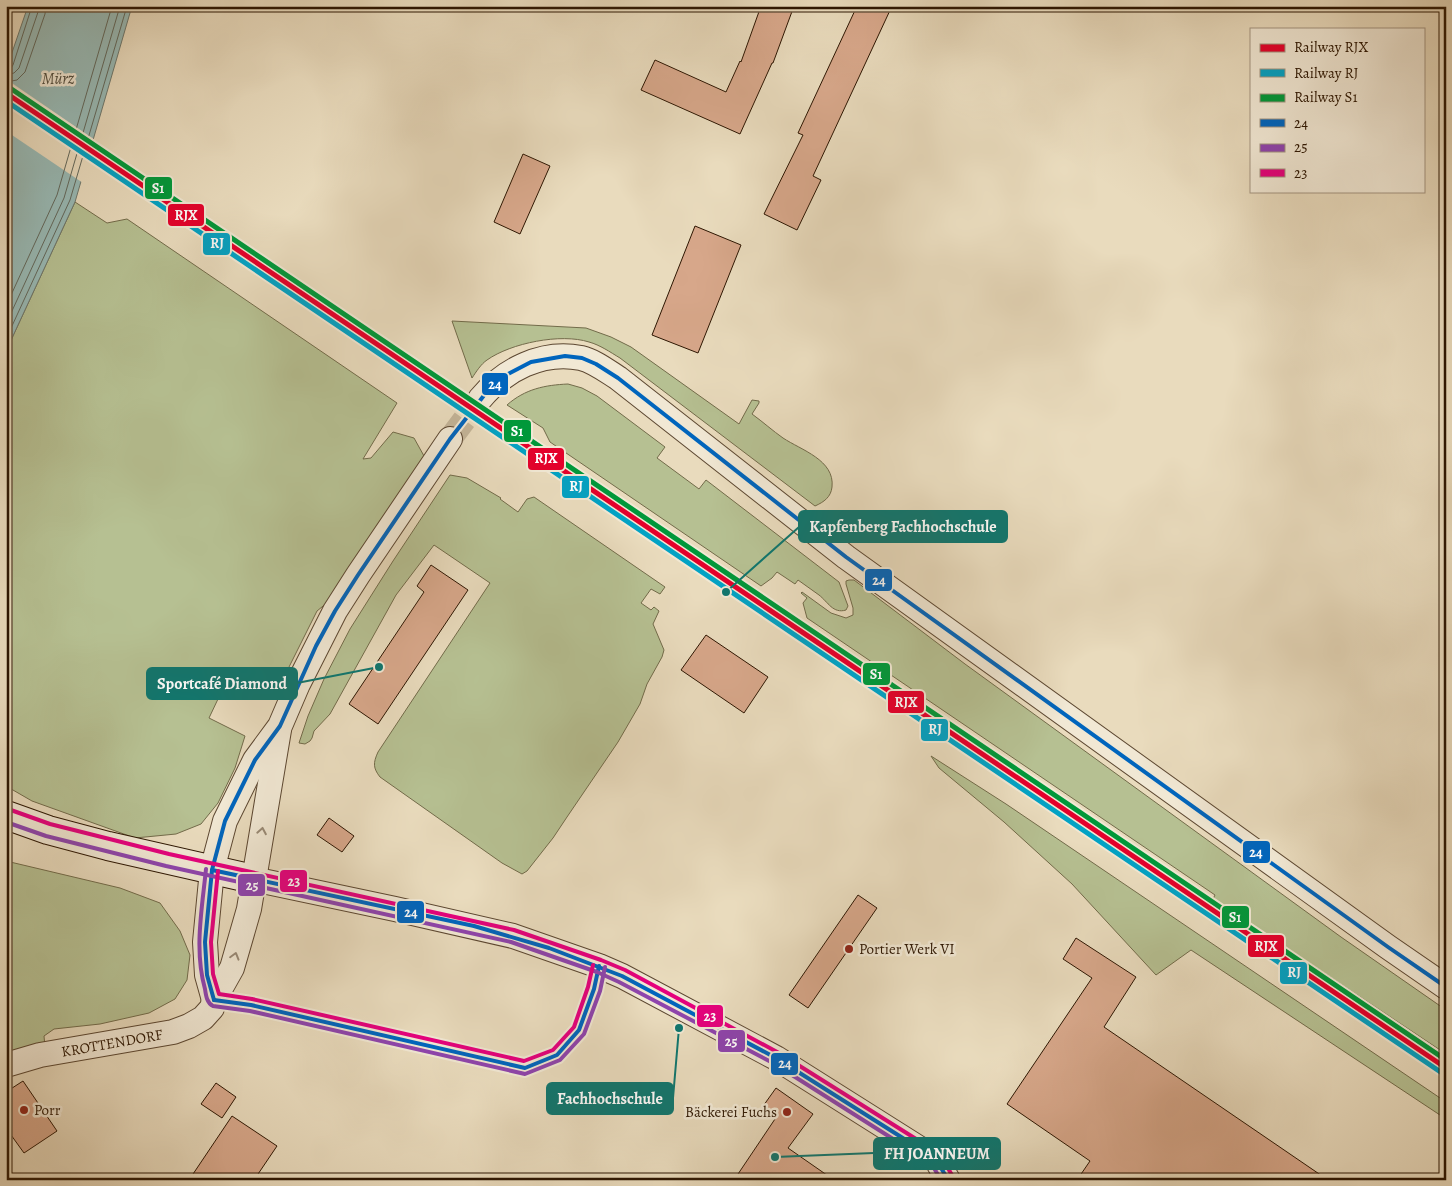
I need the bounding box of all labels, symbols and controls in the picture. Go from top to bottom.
legend [1250,28,1424,192]
text: Railway RJX [1294,37,1369,57]
text: Railway RJ [1294,63,1359,83]
water label: Mürz [42,68,75,90]
text: Railway S1 [1294,87,1358,107]
text: 24 [1294,113,1308,133]
text: 25 [1294,137,1308,157]
text: 23 [1294,163,1307,183]
line badge: S1 [144,176,173,200]
text: S1 [152,179,164,198]
line badge: RJX [167,203,205,227]
text: RJX [174,206,198,225]
line badge: RJ [202,232,231,256]
text: RJ [210,234,224,253]
line badge: 24 [481,372,509,396]
text: 24 [488,375,502,394]
line badge: S1 [503,419,532,443]
text: S1 [511,422,523,441]
line badge: RJX [527,447,565,471]
text: RJX [534,449,558,468]
line badge: RJ [561,475,590,499]
text: RJ [569,477,583,496]
callout: Kapfenberg Fachhochschule [799,511,1007,542]
text: Kapfenberg Fachhochschule [809,516,997,538]
line badge: 24 [864,568,893,592]
text: 24 [872,571,886,590]
line badge: S1 [862,662,891,686]
text: S1 [870,665,882,684]
callout: Sportcafé Diamond [147,668,297,699]
text: Sportcafé Diamond [157,673,287,695]
line badge: RJX [887,690,925,714]
text: RJX [894,693,918,712]
line badge: RJ [920,718,949,742]
text: RJ [928,720,942,739]
one-way arrow [257,826,267,835]
line badge: 24 [1242,840,1271,864]
text: 24 [1249,843,1263,862]
line badge: 23 [279,869,308,893]
text: 23 [288,872,300,891]
line badge: 25 [237,873,266,897]
text: 25 [246,876,258,895]
line badge: 24 [396,900,425,924]
text: 24 [404,903,418,922]
line badge: S1 [1221,905,1250,929]
text: S1 [1229,908,1241,927]
line badge: RJX [1247,934,1285,958]
text: RJX [1254,937,1278,956]
place label: Portier Werk VI [859,939,955,959]
marker: Portier Werk VI [843,943,855,955]
one-way arrow [230,952,240,960]
line badge: RJ [1279,961,1308,985]
text: RJ [1287,963,1301,982]
line badge: 23 [696,1004,724,1028]
text: 23 [704,1007,716,1026]
street label: KROTTENDORF [60,1024,165,1062]
line badge: 25 [717,1029,746,1053]
text: 25 [725,1032,737,1051]
line badge: 24 [770,1052,799,1076]
text: 24 [778,1054,792,1073]
callout: Fachhochschule [547,1083,673,1114]
text: Fachhochschule [557,1088,663,1110]
place label: Porr [34,1100,61,1120]
place label: Bäckerei Fuchs [685,1102,777,1122]
marker: Porr [18,1104,30,1116]
marker: Bäckerei Fuchs [781,1106,793,1118]
callout: FH JOANNEUM [874,1138,1000,1169]
text: FH JOANNEUM [884,1143,991,1165]

